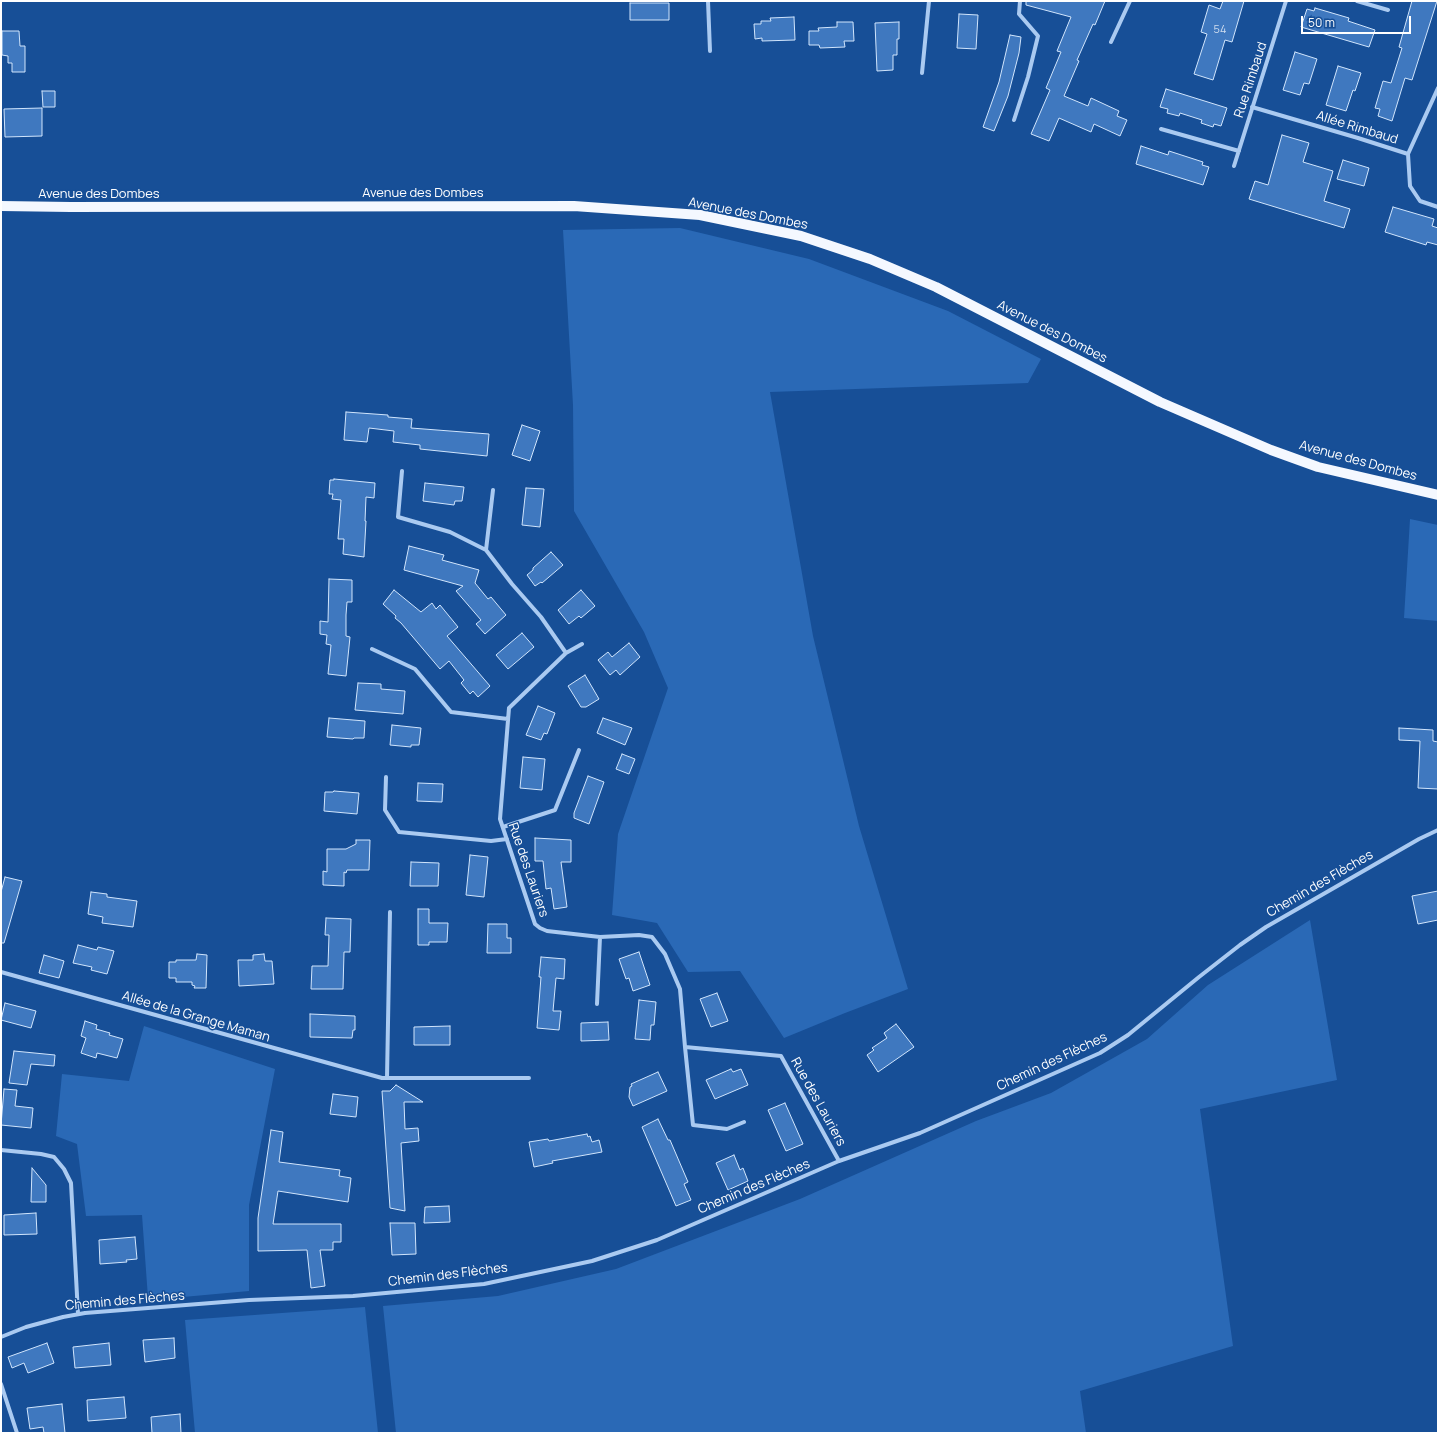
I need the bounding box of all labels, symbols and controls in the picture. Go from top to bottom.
scale bar [1303,8,1413,34]
text: 50 m [1308,14,1335,31]
house number: 54 [1214,23,1226,37]
street label: Rue Rimbaud [1231,40,1271,120]
street label: Allée Rimbaud [1314,108,1400,148]
street label: Avenue des Dombes [362,185,484,201]
street label: Avenue des Dombes [38,186,160,202]
street label: Avenue des Dombes [687,195,809,233]
street label: Avenue des Dombes [994,297,1110,367]
street label: Avenue des Dombes [1297,438,1419,484]
street label: Rue des Lauriers [505,821,551,919]
street label: Chemin des Flèches [1264,847,1376,921]
street label: Allée de la Grange Maman [120,988,272,1046]
street label: Chemin des Flèches [994,1030,1110,1094]
street label: Rue des Lauriers [787,1055,849,1149]
street label: Chemin des Flèches [696,1156,812,1218]
street label: Chemin des Flèches [387,1260,509,1290]
street label: Chemin des Flèches [65,1288,185,1314]

